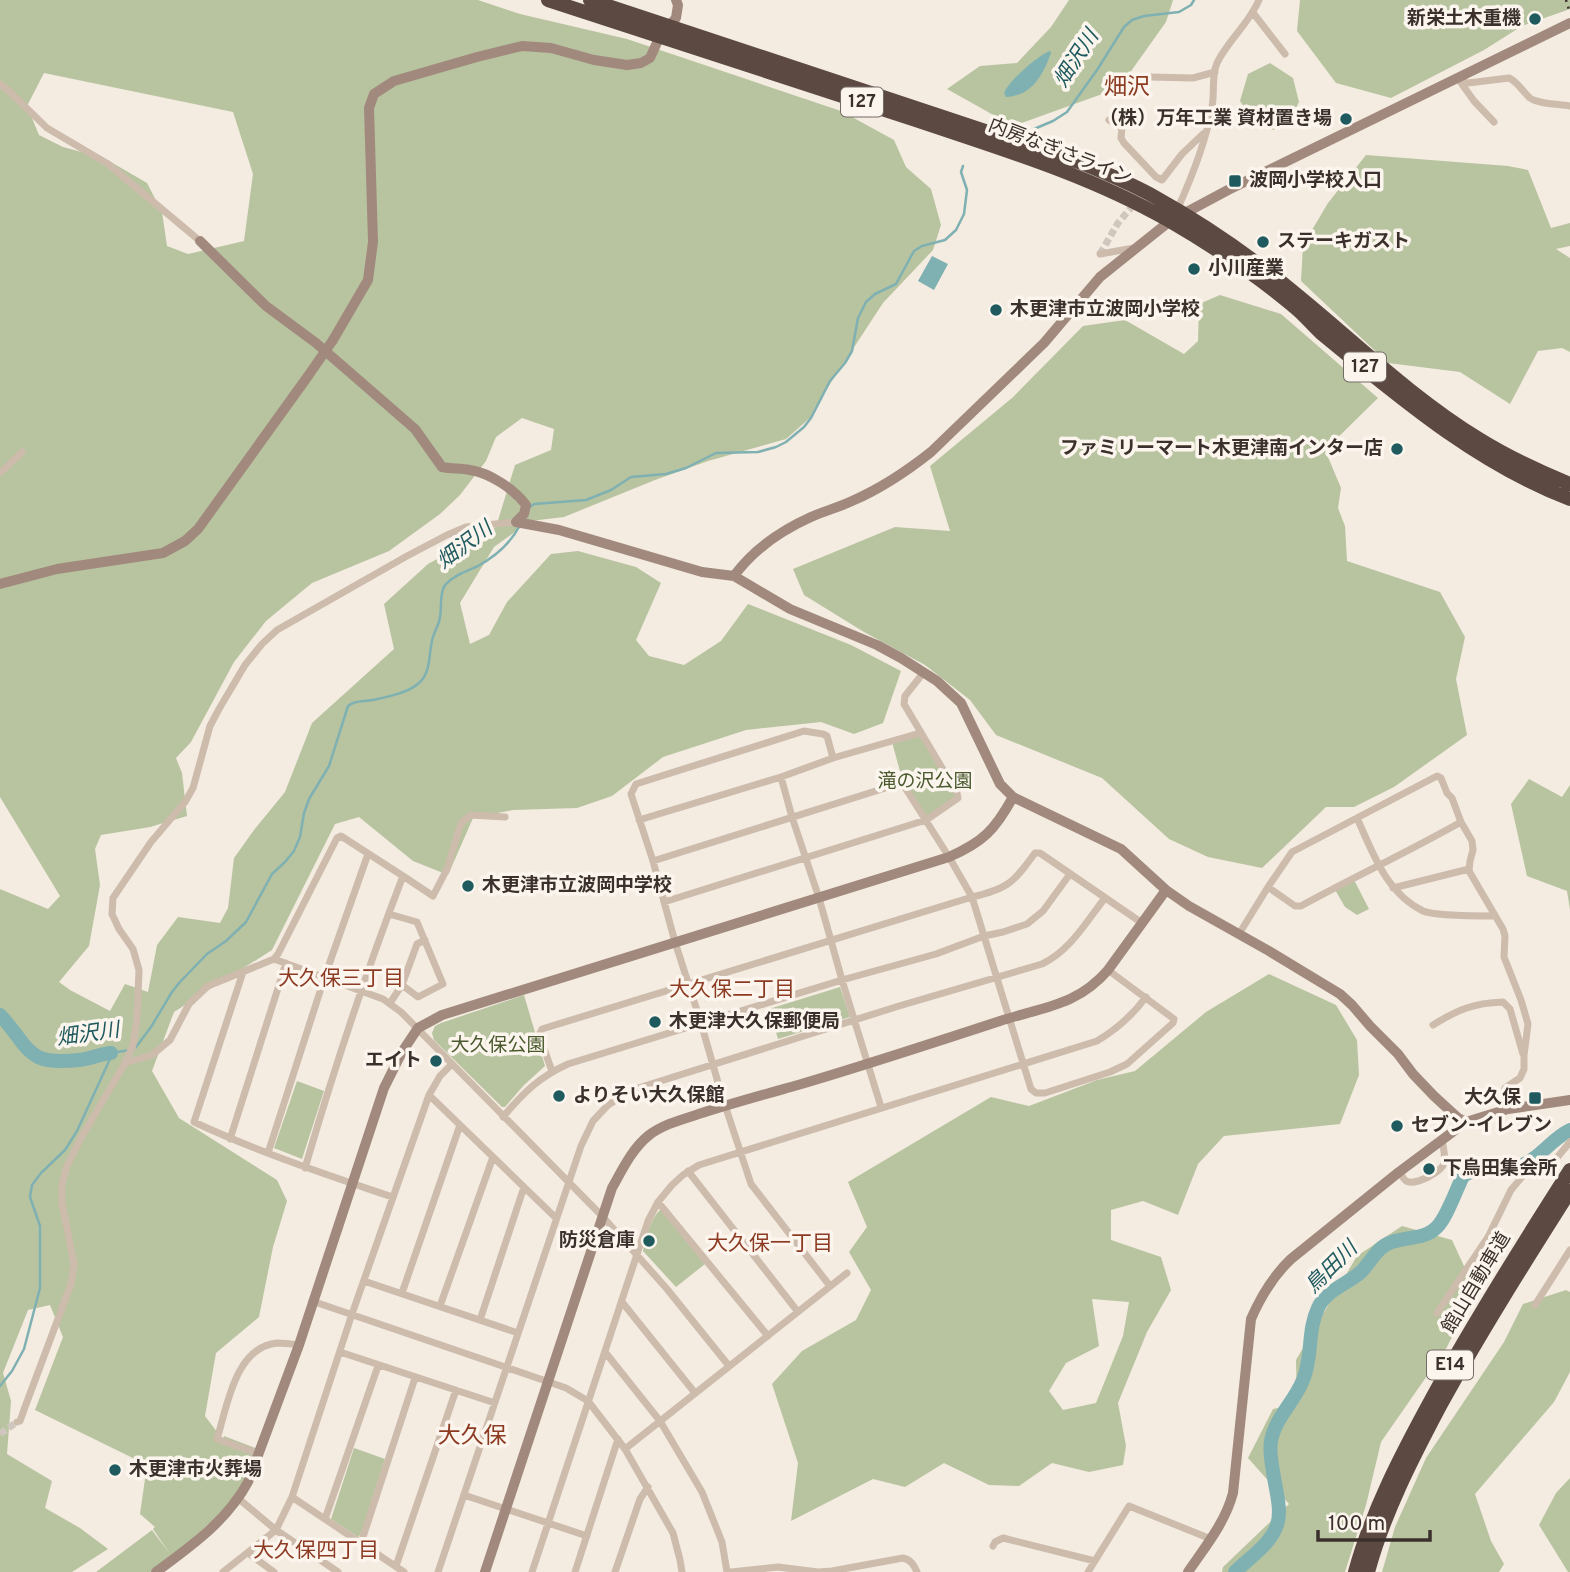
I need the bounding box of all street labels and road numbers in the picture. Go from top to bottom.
road number: 127 [841,88,883,116]
street label: 内房なぎさライン [985,114,1135,190]
road number: 127 [1344,352,1386,382]
street label: 館山自動車道 [1437,1228,1517,1338]
road number: E14 [1427,1350,1473,1380]

